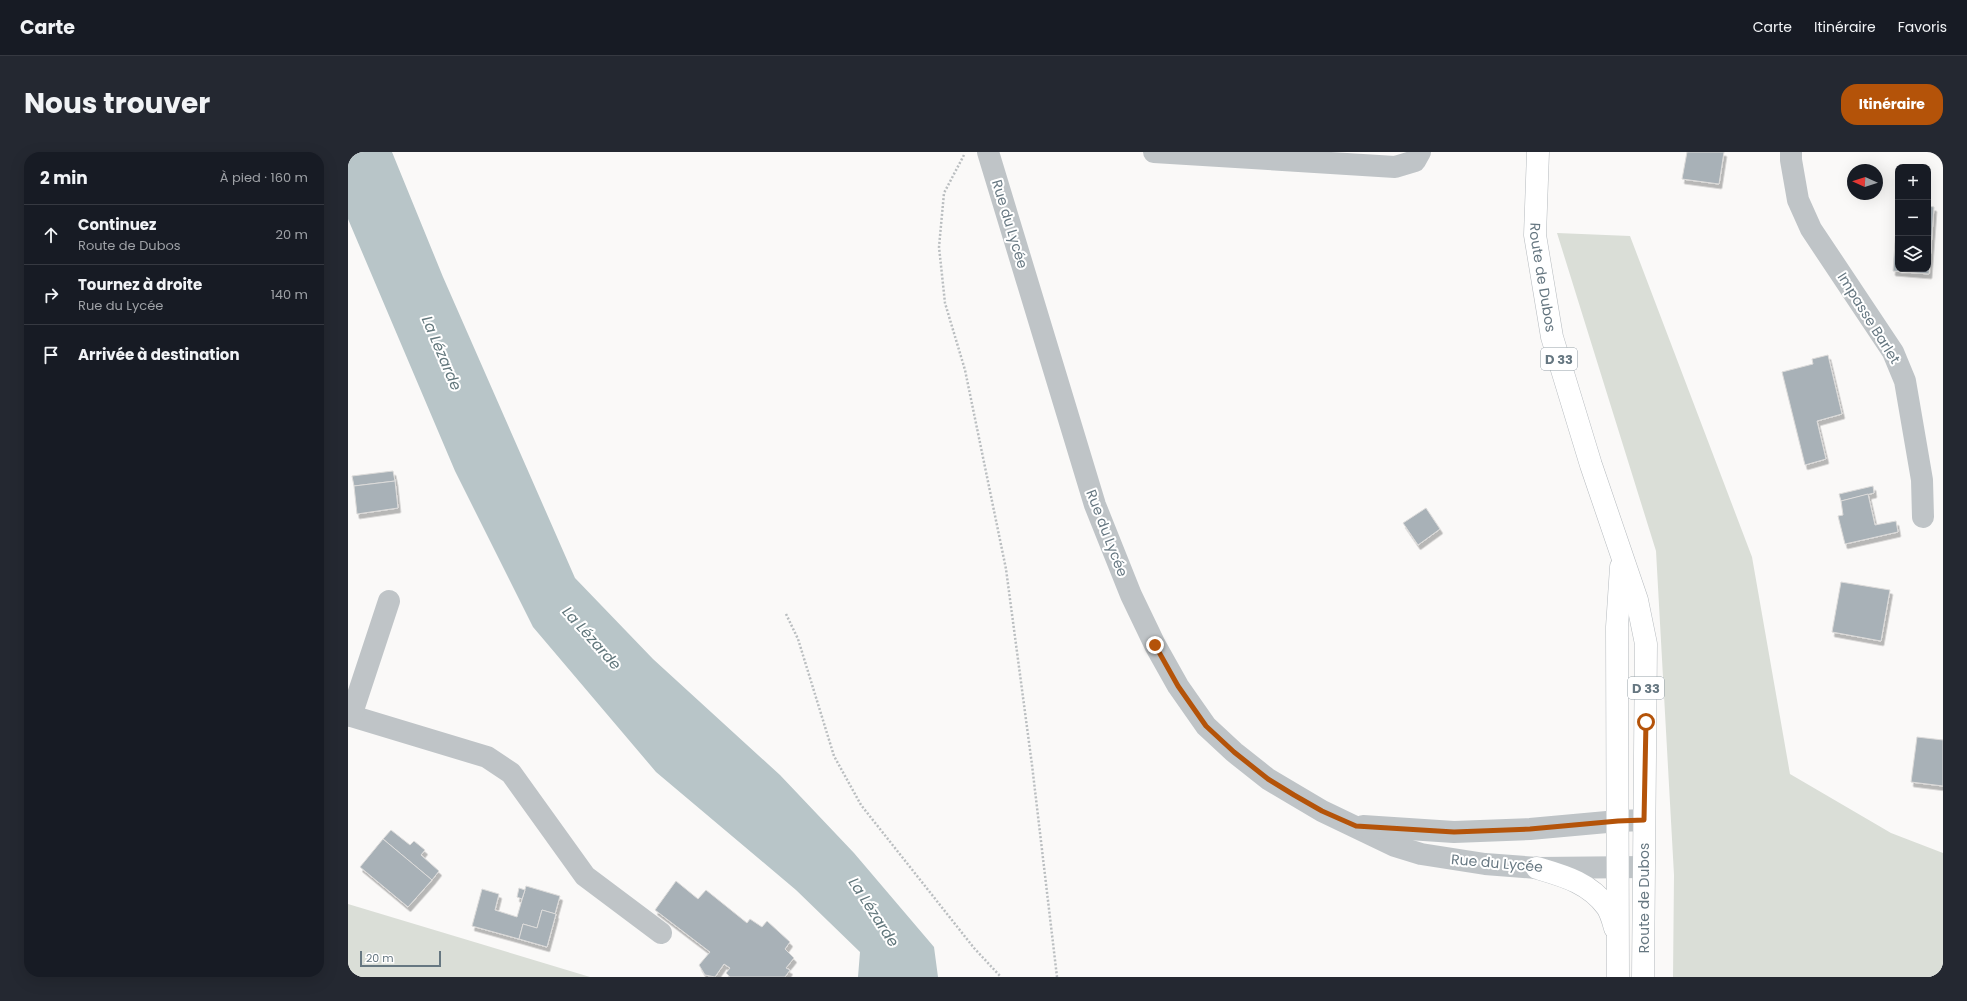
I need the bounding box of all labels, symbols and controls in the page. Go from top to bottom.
text: Carte [20,14,75,41]
text: Carte [1753,17,1792,37]
text: Itinéraire [1814,17,1876,37]
text: Favoris [1898,17,1947,37]
text: Nous trouver [24,84,210,123]
button: Itinéraire [1841,84,1943,125]
north arrow [1847,164,1883,200]
map controls [1895,164,1931,272]
button: + [1895,164,1931,200]
text: 2 min [40,166,88,190]
text: À pied · 160 m [220,168,308,187]
street label: Rue du Lycée [987,177,1033,271]
button: − [1895,200,1931,236]
text: Continuez [78,214,157,235]
street label: Route de Dubos [1525,222,1561,334]
icon: ahead [40,224,62,246]
text: 20 m [275,225,308,244]
text: Route de Dubos [78,236,181,255]
button: layers [1895,236,1931,272]
street label: Impasse Barlet [1833,268,1905,368]
text: Tournez à droite [78,274,202,295]
icon: right [40,284,62,306]
text: 140 m [271,285,308,304]
text: Rue du Lycée [78,296,163,315]
water label: La Lézarde [417,313,467,393]
icon: arrive [40,344,62,366]
text: Arrivée à destination [78,344,240,365]
road number: D 33 [1541,348,1577,370]
street label: Rue du Lycée [1081,487,1133,580]
water label: La Lézarde [558,602,626,674]
route end [1146,636,1164,654]
road number: D 33 [1628,677,1664,699]
route start [1637,713,1655,731]
street label: Route de Dubos [1634,843,1654,953]
street label: Rue du Lycée [1450,849,1544,877]
water label: La Lézarde [844,873,904,951]
scale bar [360,949,441,968]
text: 20 m [366,950,394,966]

